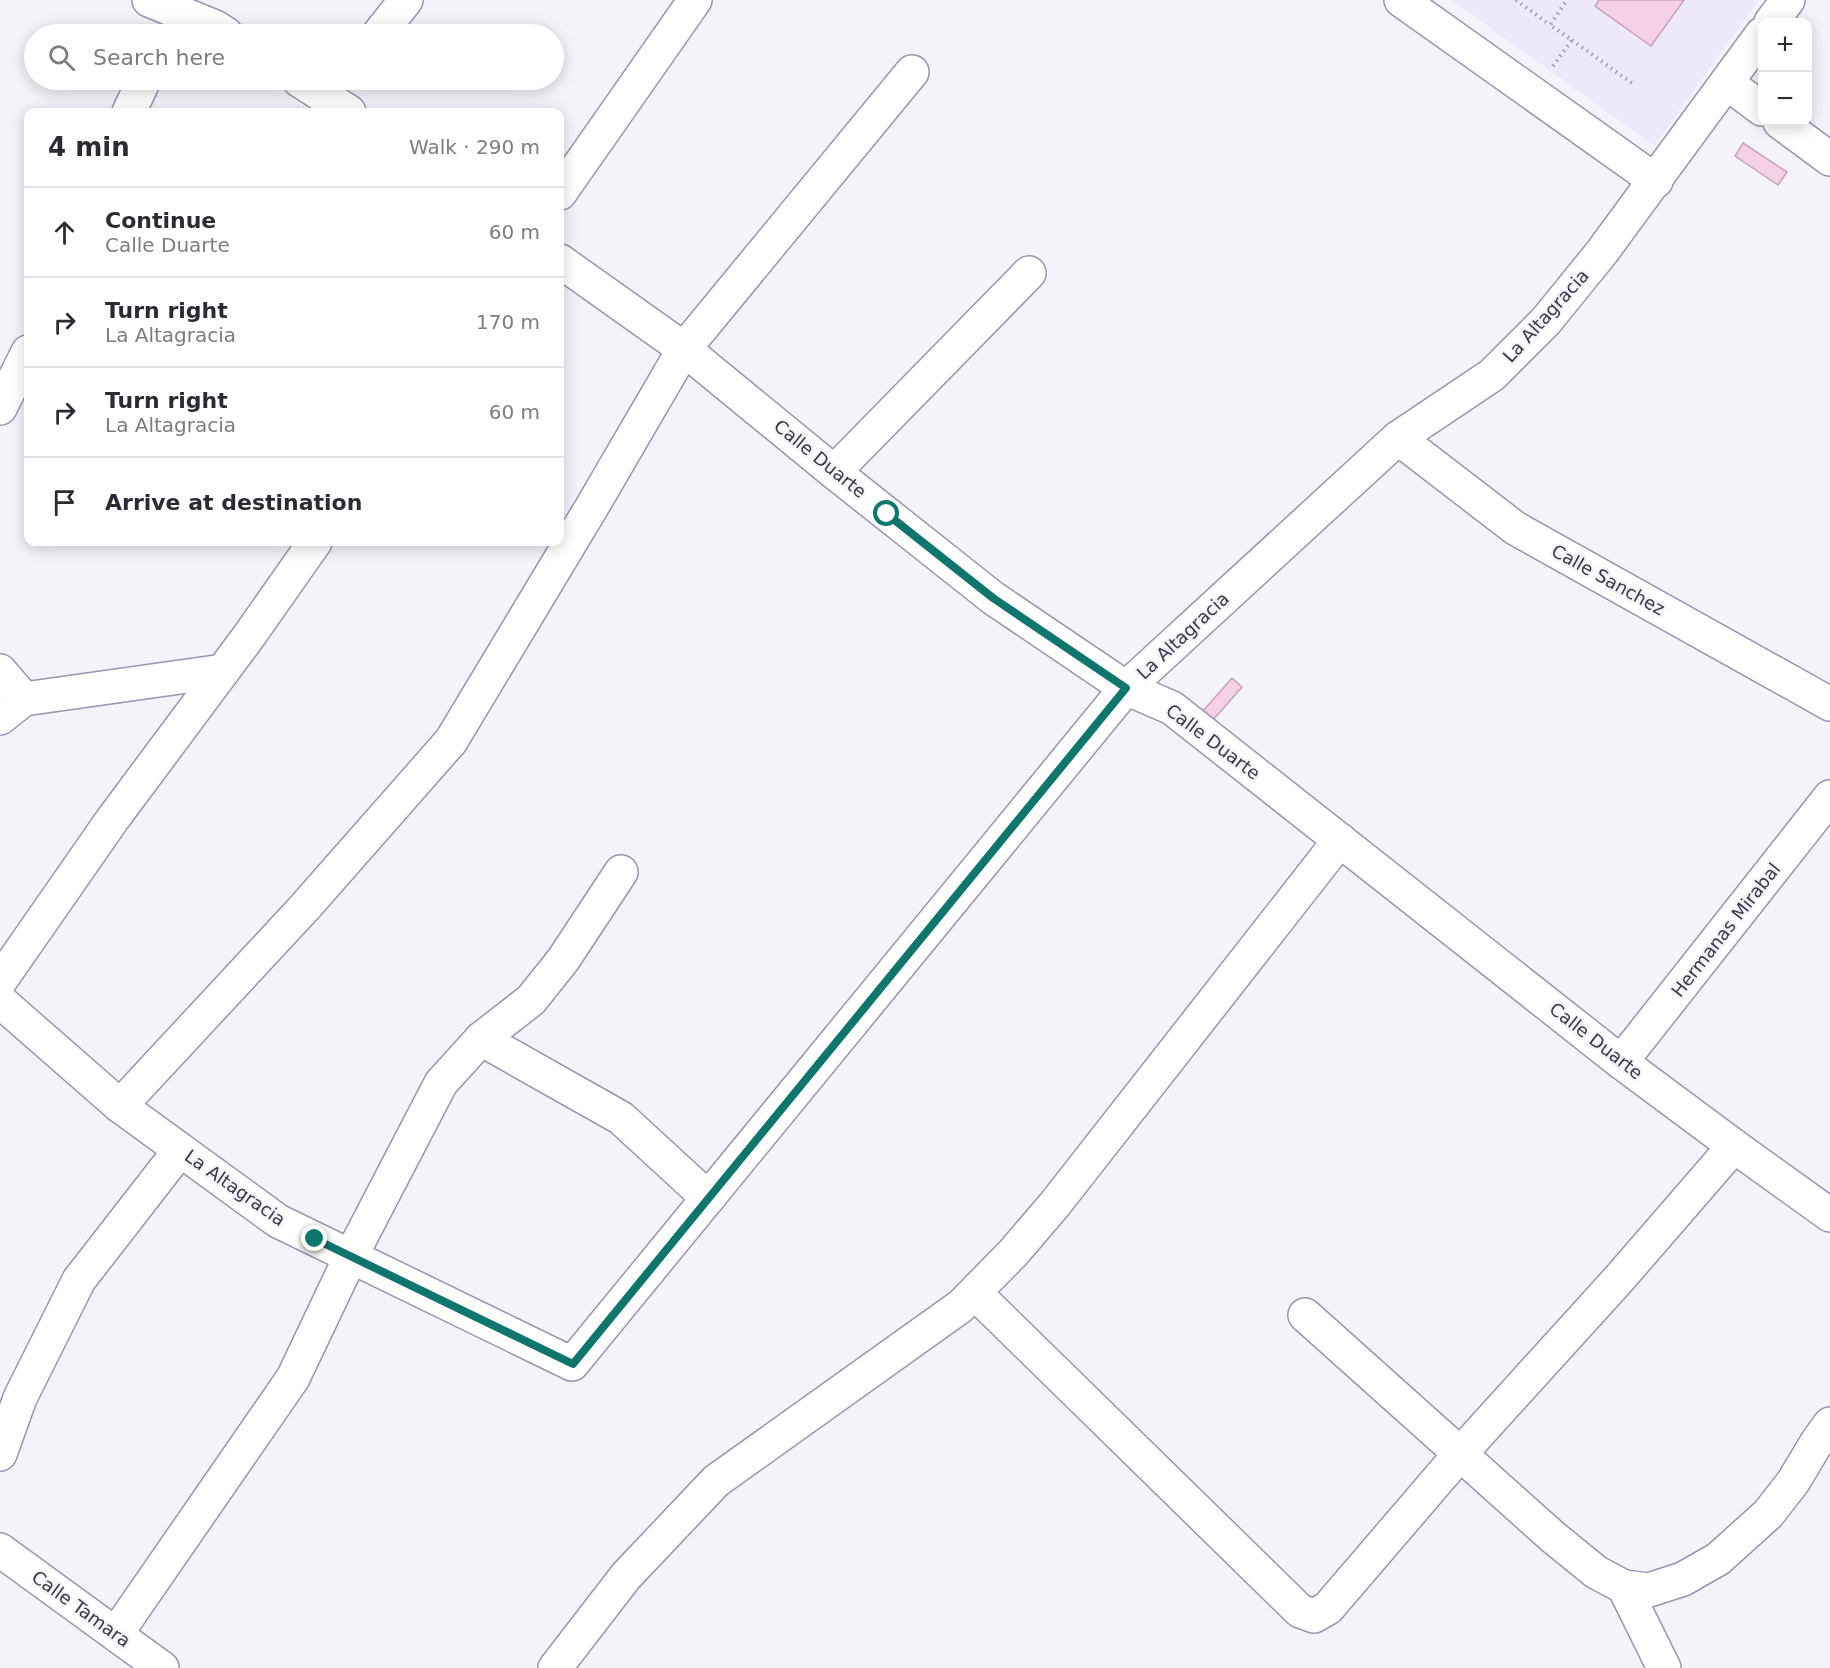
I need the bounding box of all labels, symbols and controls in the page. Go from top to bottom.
map controls [1758,18,1812,126]
button: + [1758,18,1812,72]
search box [24,24,564,90]
icon: search [45,41,78,74]
text: Search here [93,45,225,70]
button: − [1758,72,1812,126]
text: 4 min [48,132,130,162]
text: Walk · 290 m [409,135,540,159]
text: Continue [105,208,216,233]
icon: ahead [48,216,81,249]
text: 60 m [489,220,540,244]
text: Calle Duarte [105,233,230,257]
street label: La Altagracia [1498,265,1593,367]
text: Turn right [105,298,228,323]
icon: right [48,306,81,339]
text: 170 m [476,310,540,334]
text: La Altagracia [105,323,236,347]
text: Turn right [105,388,228,413]
icon: right [48,396,81,429]
text: 60 m [489,400,540,424]
text: La Altagracia [105,413,236,437]
street label: Calle Duarte [770,415,871,502]
icon: arrive [48,486,81,519]
text: Arrive at destination [105,490,362,515]
route start [873,500,899,526]
street label: Calle Sanchez [1548,540,1668,619]
street label: La Altagracia [1132,588,1233,684]
street label: Calle Duarte [1162,699,1264,784]
street label: Hermanas Mirabal [1667,859,1784,1001]
street label: Calle Duarte [1546,998,1647,1083]
street label: La Altagracia [181,1145,290,1230]
route end [301,1225,327,1251]
street label: Calle Tamara [28,1566,135,1651]

